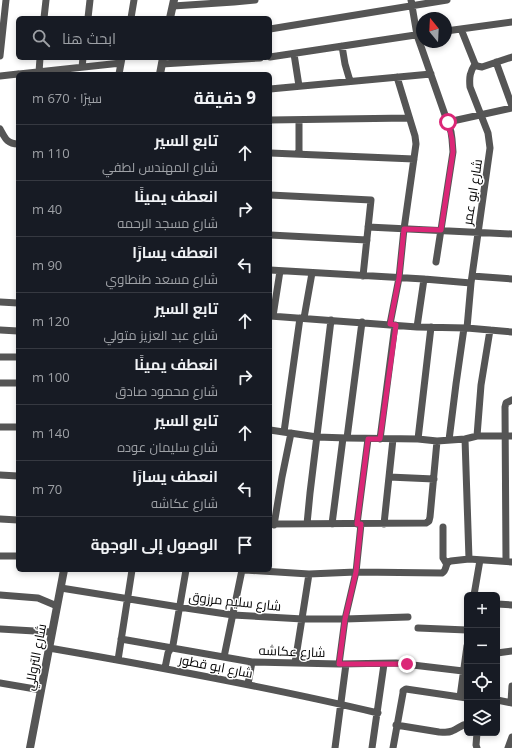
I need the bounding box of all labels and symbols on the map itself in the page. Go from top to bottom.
north arrow [416,12,452,48]
route start [439,113,457,131]
street label: شارع ابو عمر [458,158,486,227]
street label: شارع سليم مرزوق [188,587,282,616]
street label: شارع التروللي [20,622,52,692]
street label: شارع عكاشه [258,641,326,661]
street label: شارع ابو قطور [176,650,255,682]
route end [398,655,416,673]

